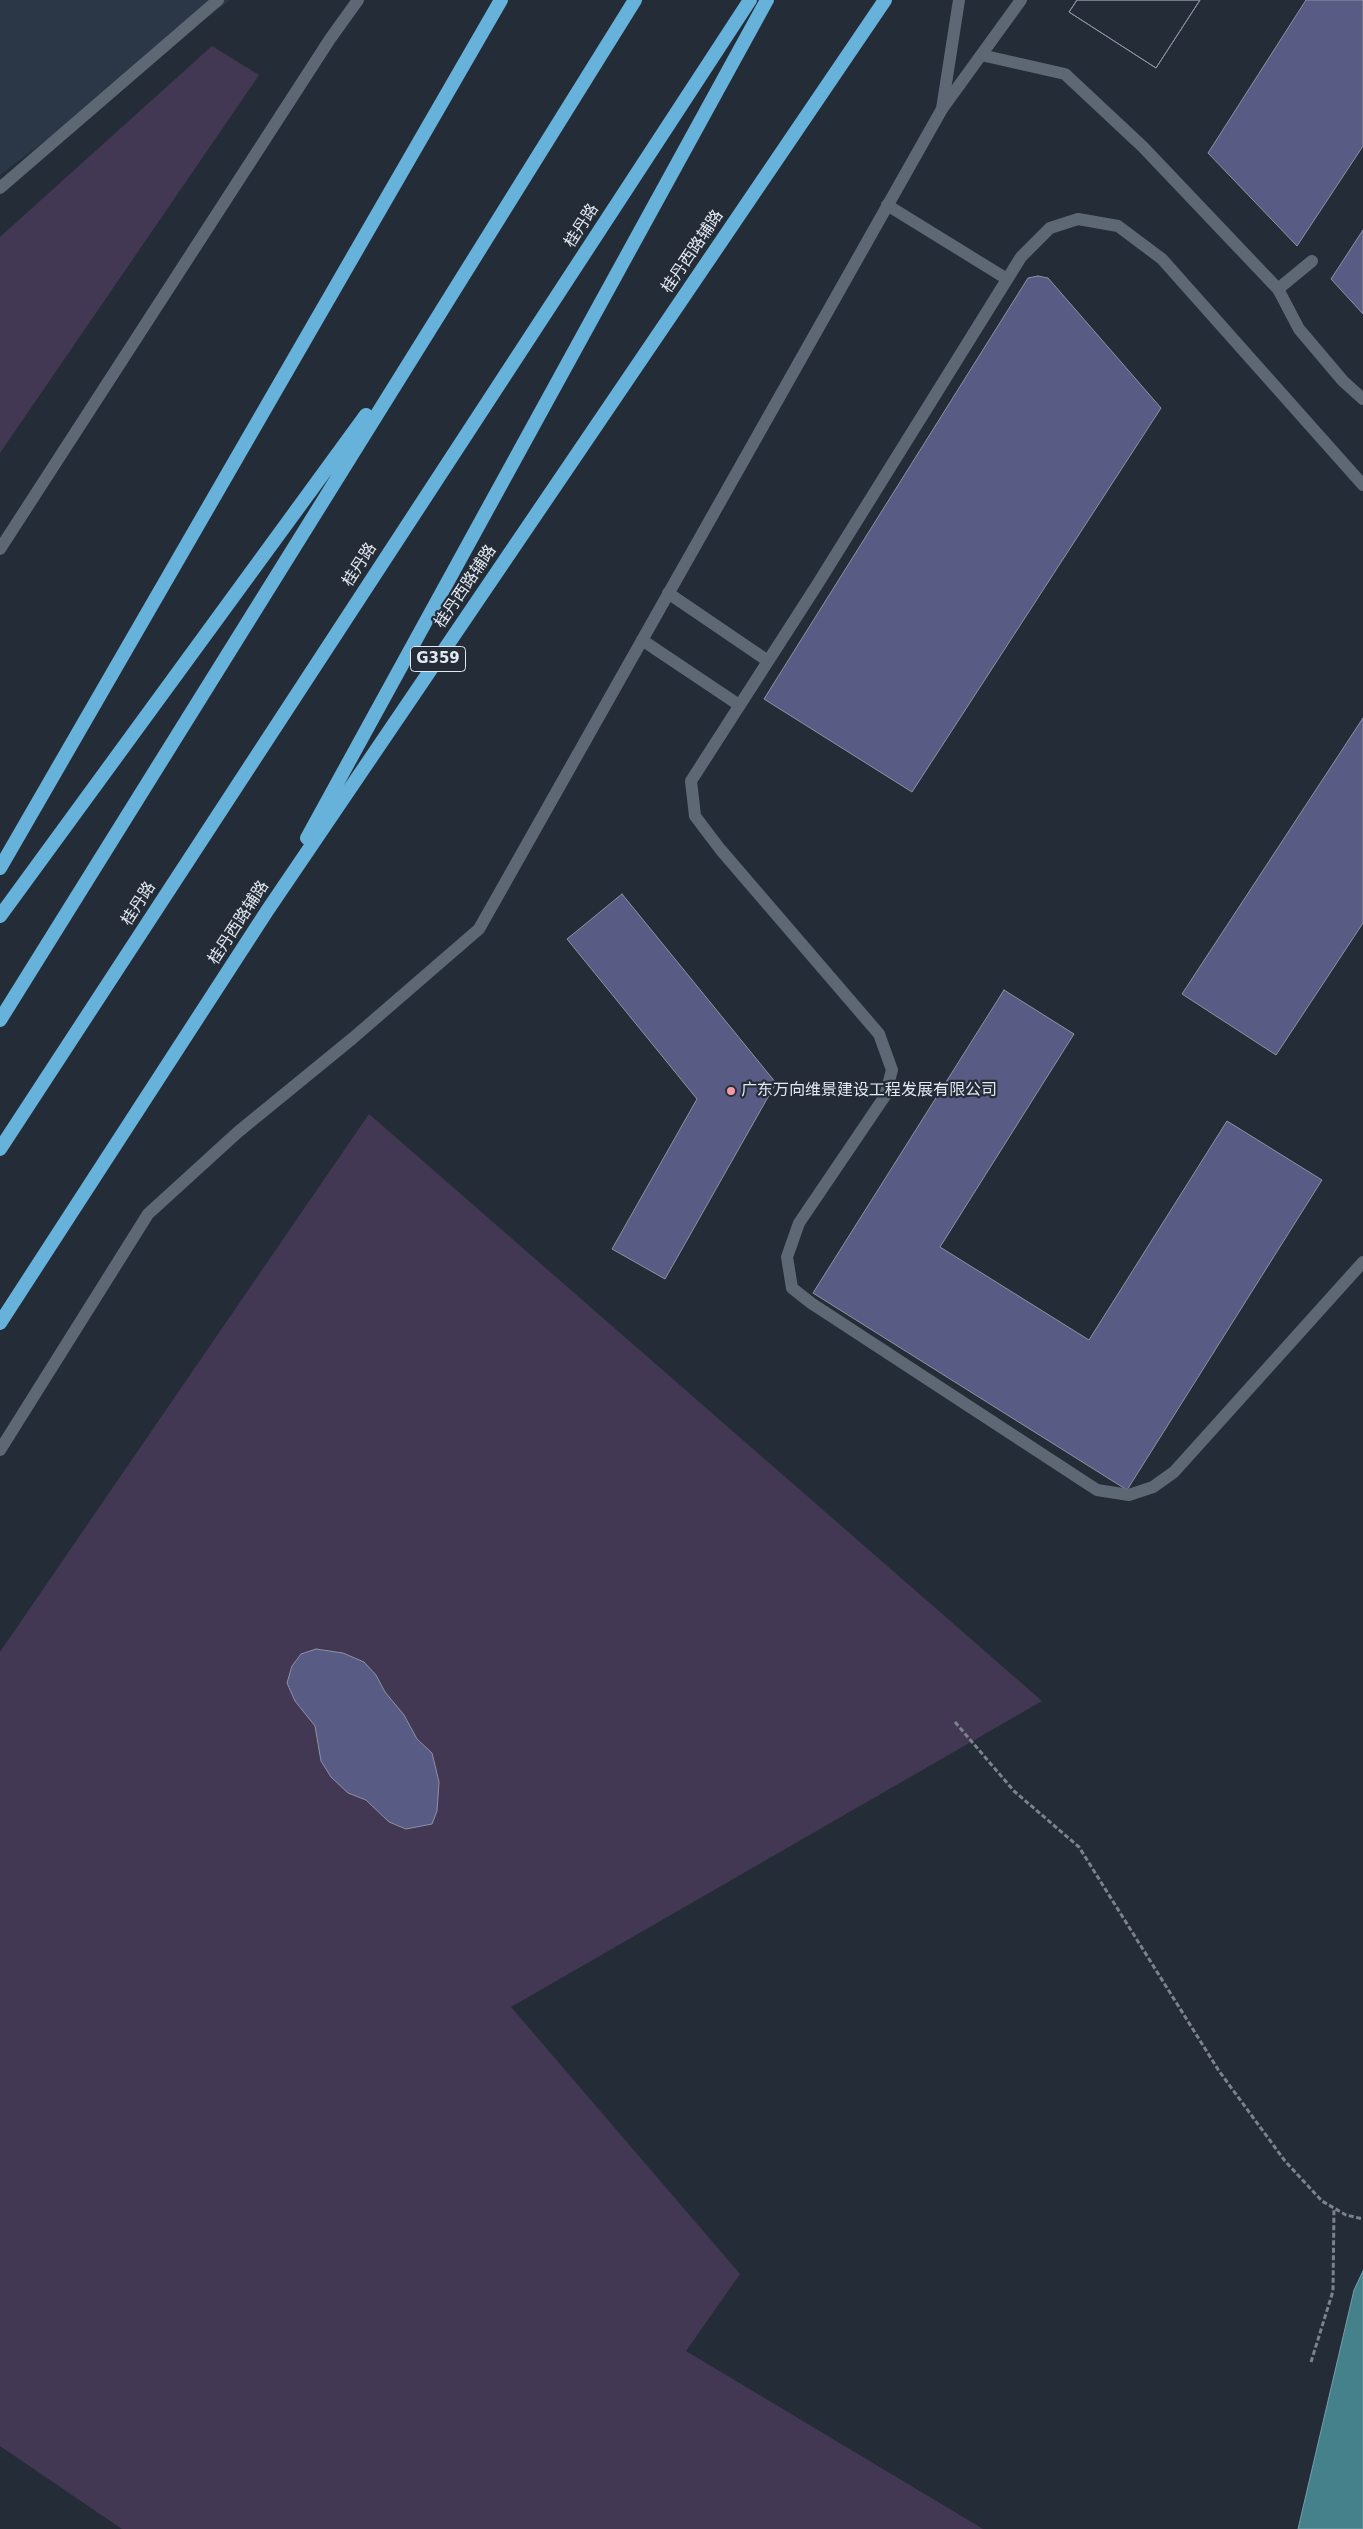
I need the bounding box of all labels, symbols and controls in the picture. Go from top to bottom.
street label: 桂丹路 [561,201,603,251]
street label: 桂丹西路辅路 [658,207,728,297]
street label: 桂丹路 [339,540,381,590]
street label: 桂丹西路辅路 [431,542,501,632]
road number: G359 [410,646,466,672]
street label: 桂丹西路辅路 [205,878,273,968]
street label: 桂丹路 [118,879,160,929]
place label: 广东万向维景建设工程发展有限公司 [741,1081,997,1101]
marker: 广东万向维景建设工程发展有限公司 [725,1085,737,1097]

